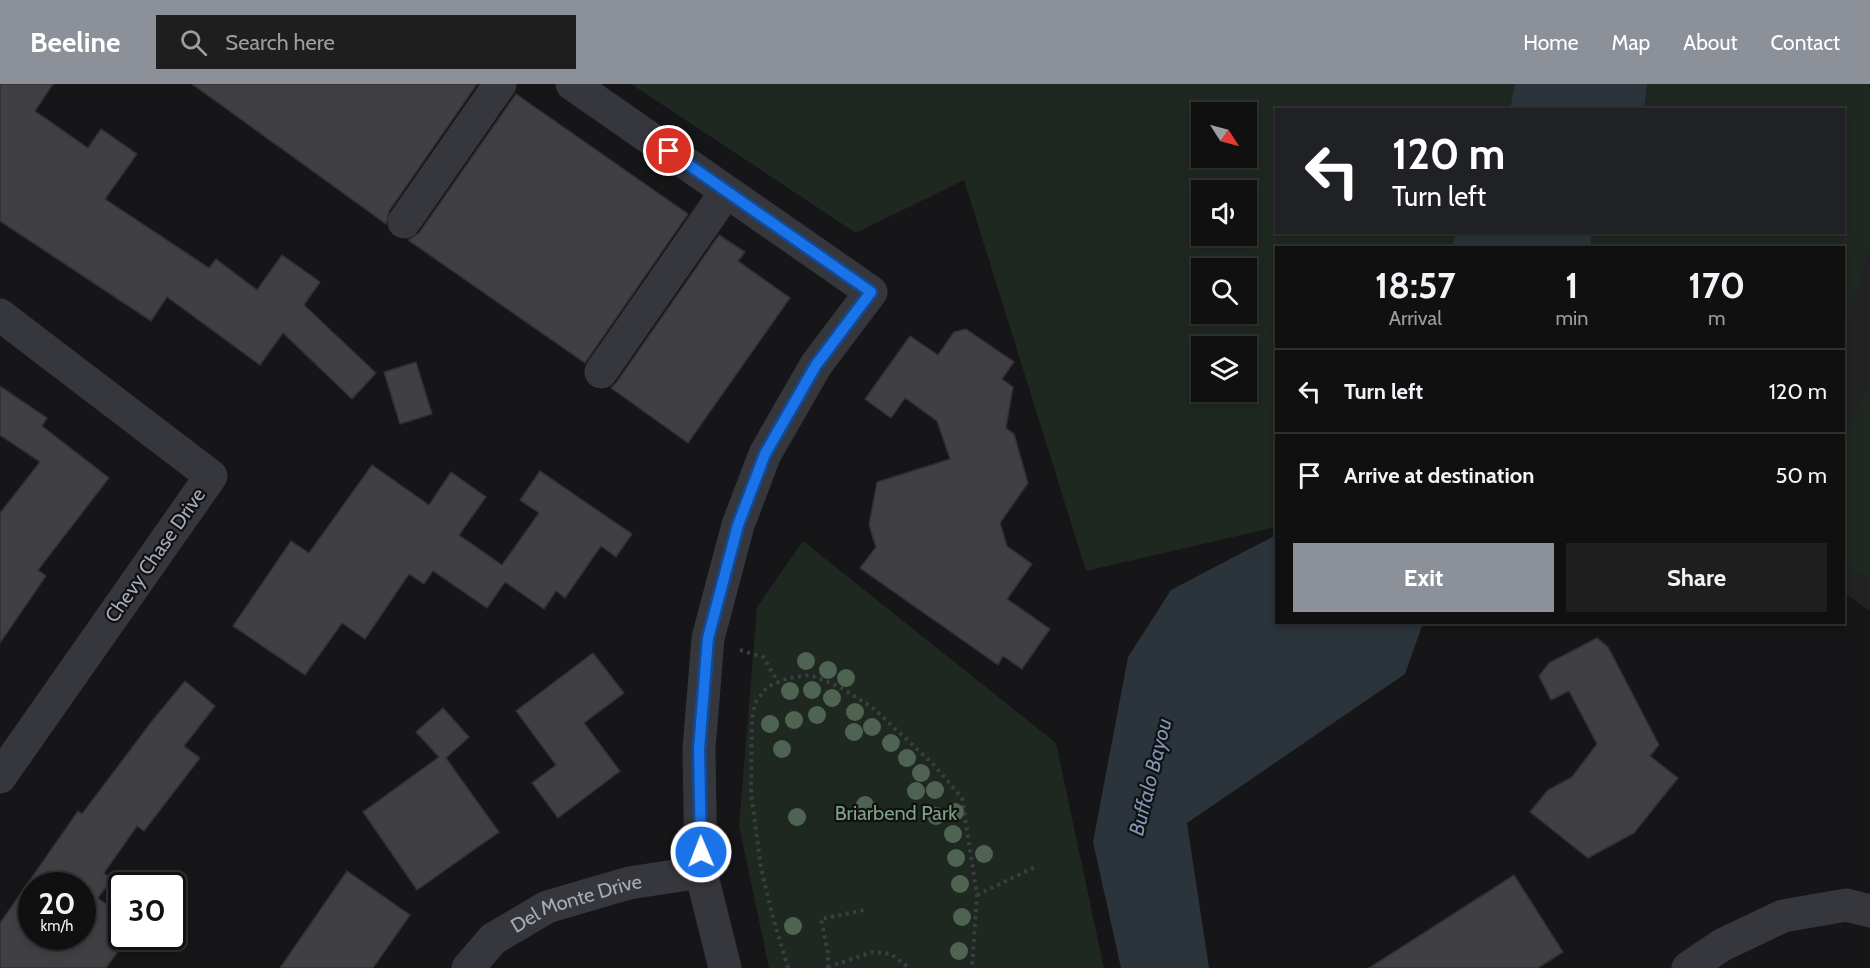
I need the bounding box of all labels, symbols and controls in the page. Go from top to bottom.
search box [156,15,576,69]
text: Beeline [30,25,120,59]
icon: search [177,26,210,59]
text: Search here [225,29,335,56]
text: Home [1523,30,1579,55]
text: Map [1612,30,1650,55]
text: About [1683,30,1737,55]
text: Contact [1770,30,1840,55]
north arrow [1191,102,1257,168]
map controls [1191,102,1257,402]
pin [643,125,694,176]
text: 120 m [1392,128,1505,180]
icon: left [1293,132,1371,210]
icon: arrive [652,134,685,167]
button: sound [1191,180,1257,246]
text: Turn left [1392,180,1486,213]
button: search [1191,258,1257,324]
text: 18:57 [1375,263,1456,307]
text: 1 [1565,263,1579,307]
text: 170 [1688,263,1745,307]
text: Arrival [1389,306,1442,330]
text: min [1556,306,1588,330]
text: m [1708,306,1726,330]
button: layers [1191,336,1257,402]
icon: left [1293,375,1326,408]
text: Turn left [1344,378,1423,405]
text: 120 m [1769,378,1827,405]
icon: arrive [1293,459,1326,492]
text: Arrive at destination [1344,462,1534,489]
text: 50 m [1775,462,1827,489]
street label: Chevy Chase Drive [100,483,210,627]
button: Exit [1293,543,1554,612]
button: Share [1566,543,1827,612]
water label: Buffalo Bayou [1123,716,1177,838]
park label: Briarbend Park [835,801,957,825]
position arrow [669,820,733,884]
street label: Del Monte Drive [506,869,643,938]
speed limit sign: 30 [108,872,186,950]
text: 20 [38,885,76,922]
text: km/h [41,917,73,935]

